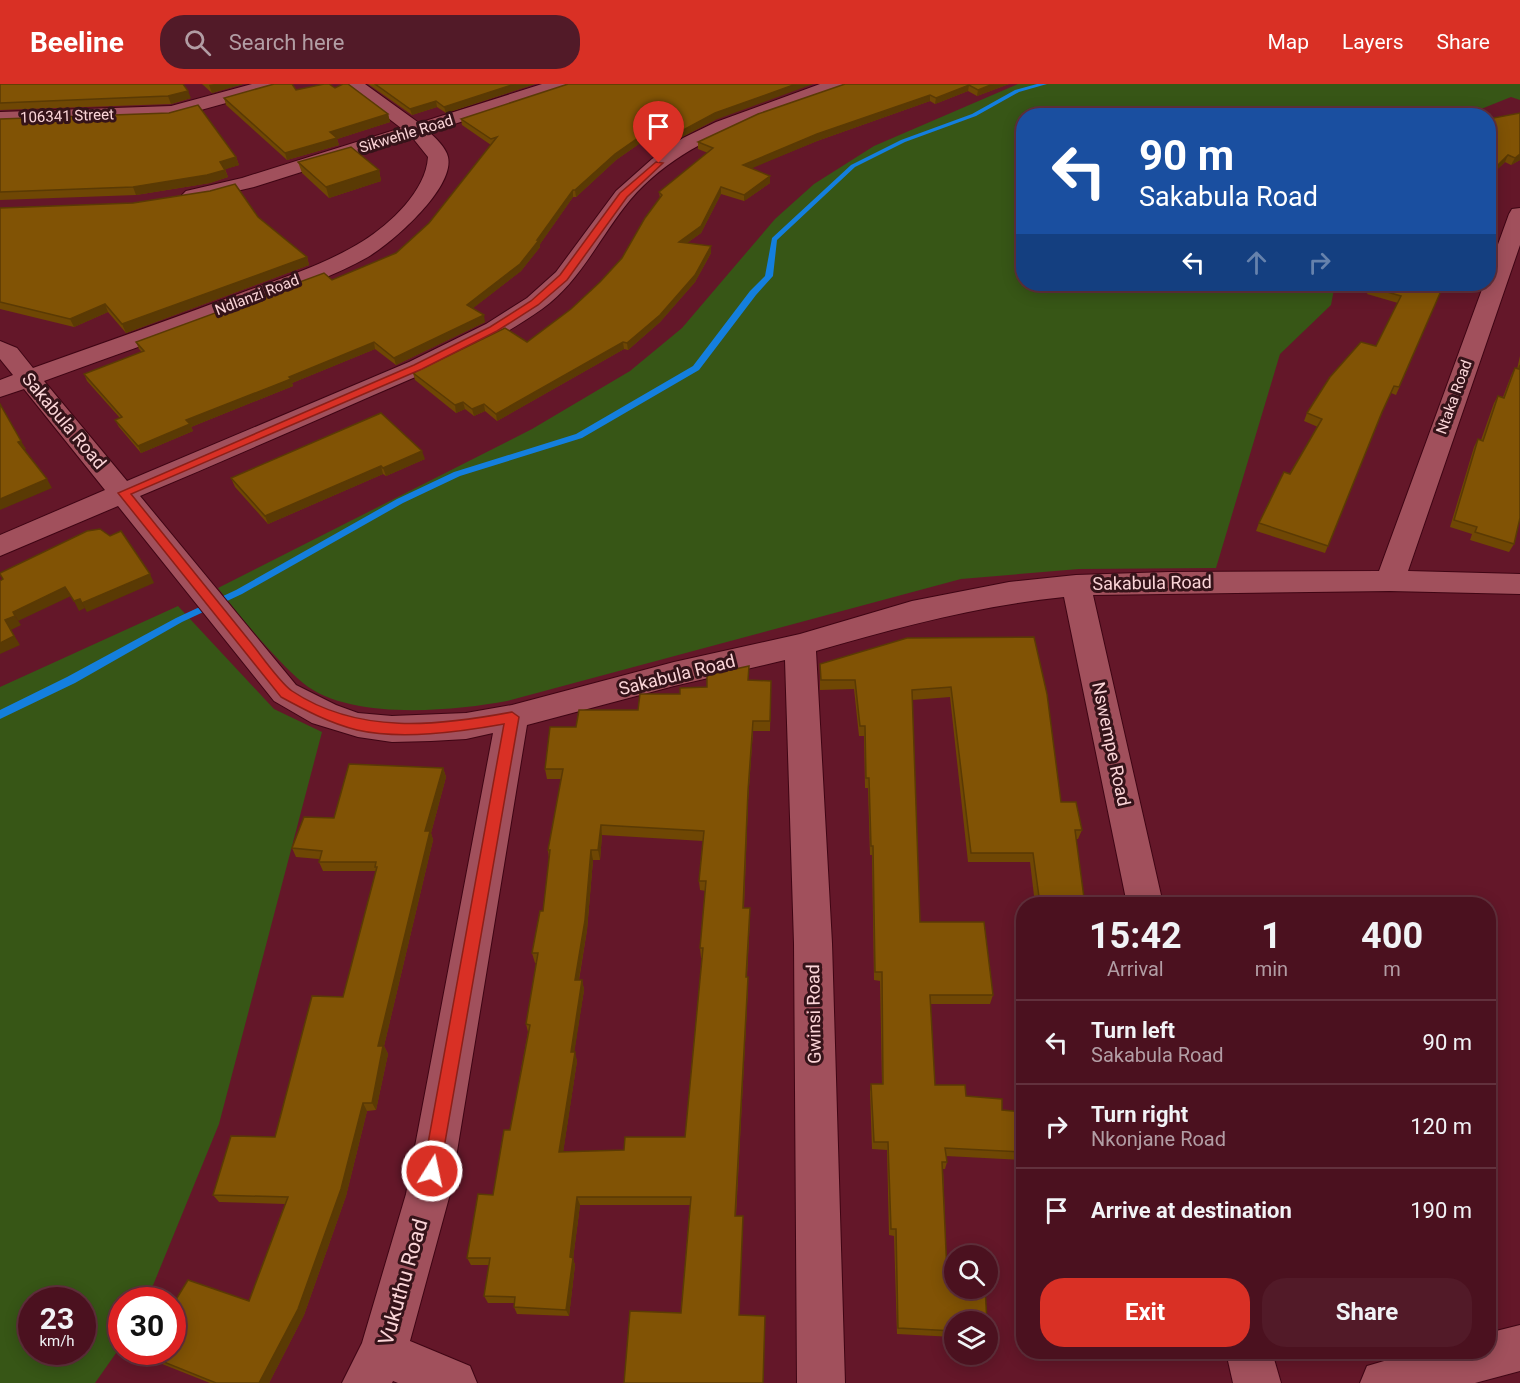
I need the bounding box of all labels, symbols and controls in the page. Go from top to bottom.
search box [160,15,580,69]
text: Beeline [30,26,124,59]
icon: search [181,26,214,59]
text: Search here [229,30,345,55]
text: Map [1267,30,1309,54]
text: Layers [1342,30,1403,54]
text: Share [1436,30,1490,54]
pin [633,101,684,163]
street label: 106341 Street [20,105,114,127]
icon: arrive [642,110,675,143]
street label: Sikwehle Road [357,111,455,157]
text: 90 m [1139,131,1234,180]
icon: left [1040,132,1118,210]
text: Sakabula Road [1139,181,1318,213]
icon: left [1177,246,1210,279]
icon: ahead [1240,246,1273,279]
icon: right [1303,246,1336,279]
street label: Ndlanzi Road [212,271,302,319]
street label: Ntaka Road [1432,357,1476,437]
street label: Sakabula Road [18,368,111,473]
street label: Sakabula Road [1092,571,1212,594]
street label: Sakabula Road [616,650,737,699]
street label: Nswempe Road [1088,680,1135,808]
text: 15:42 [1089,915,1182,957]
text: 1 [1261,915,1282,957]
text: 400 [1361,915,1423,957]
text: Arrival [1107,957,1164,981]
text: min [1255,957,1288,981]
text: m [1383,957,1401,981]
street label: Gwinsi Road [802,964,825,1064]
text: Turn left [1091,1018,1175,1043]
icon: left [1040,1026,1073,1059]
text: 90 m [1423,1030,1472,1055]
text: Sakabula Road [1091,1043,1224,1067]
text: Turn right [1091,1102,1188,1127]
icon: right [1040,1110,1073,1143]
text: 120 m [1410,1114,1472,1139]
text: Nkonjane Road [1091,1127,1226,1151]
position arrow [400,1139,464,1203]
icon: arrive [1040,1194,1073,1227]
text: Arrive at destination [1091,1198,1292,1223]
text: 190 m [1410,1198,1472,1223]
street label: Vukuthu Road [374,1216,432,1348]
map controls [944,1245,998,1365]
button: search [944,1245,998,1299]
button: Exit [1040,1278,1250,1347]
button: Share [1262,1278,1472,1347]
speed limit sign: 30 [108,1287,186,1365]
text: 23 [40,1301,74,1336]
button: layers [944,1311,998,1365]
text: km/h [39,1332,75,1350]

